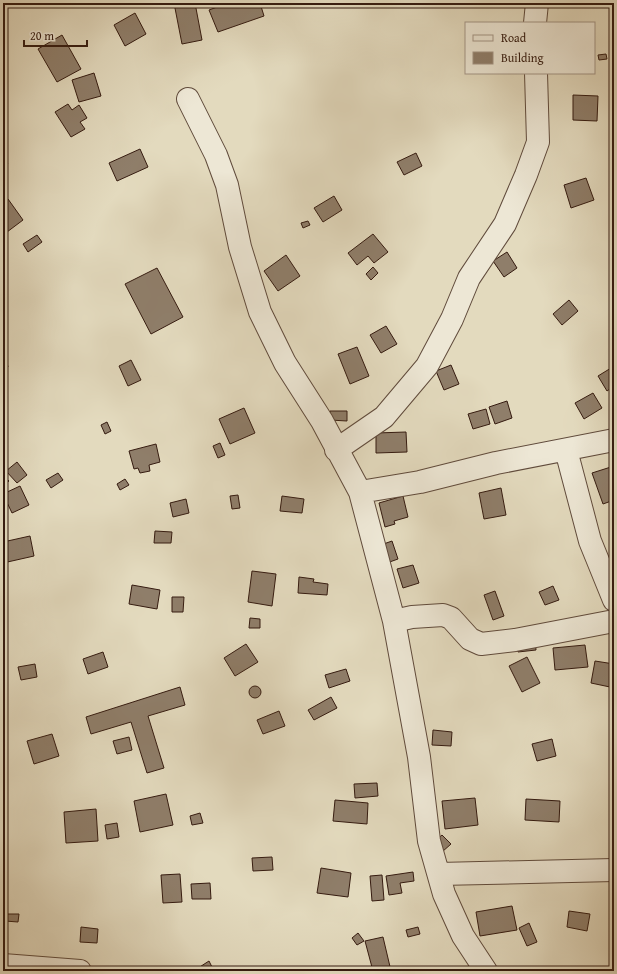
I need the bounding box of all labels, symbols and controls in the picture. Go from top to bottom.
scale bar [24,22,87,48]
legend [465,22,595,74]
text: 20 m [30,27,54,44]
text: Road [501,29,527,46]
text: Building [501,49,544,66]

